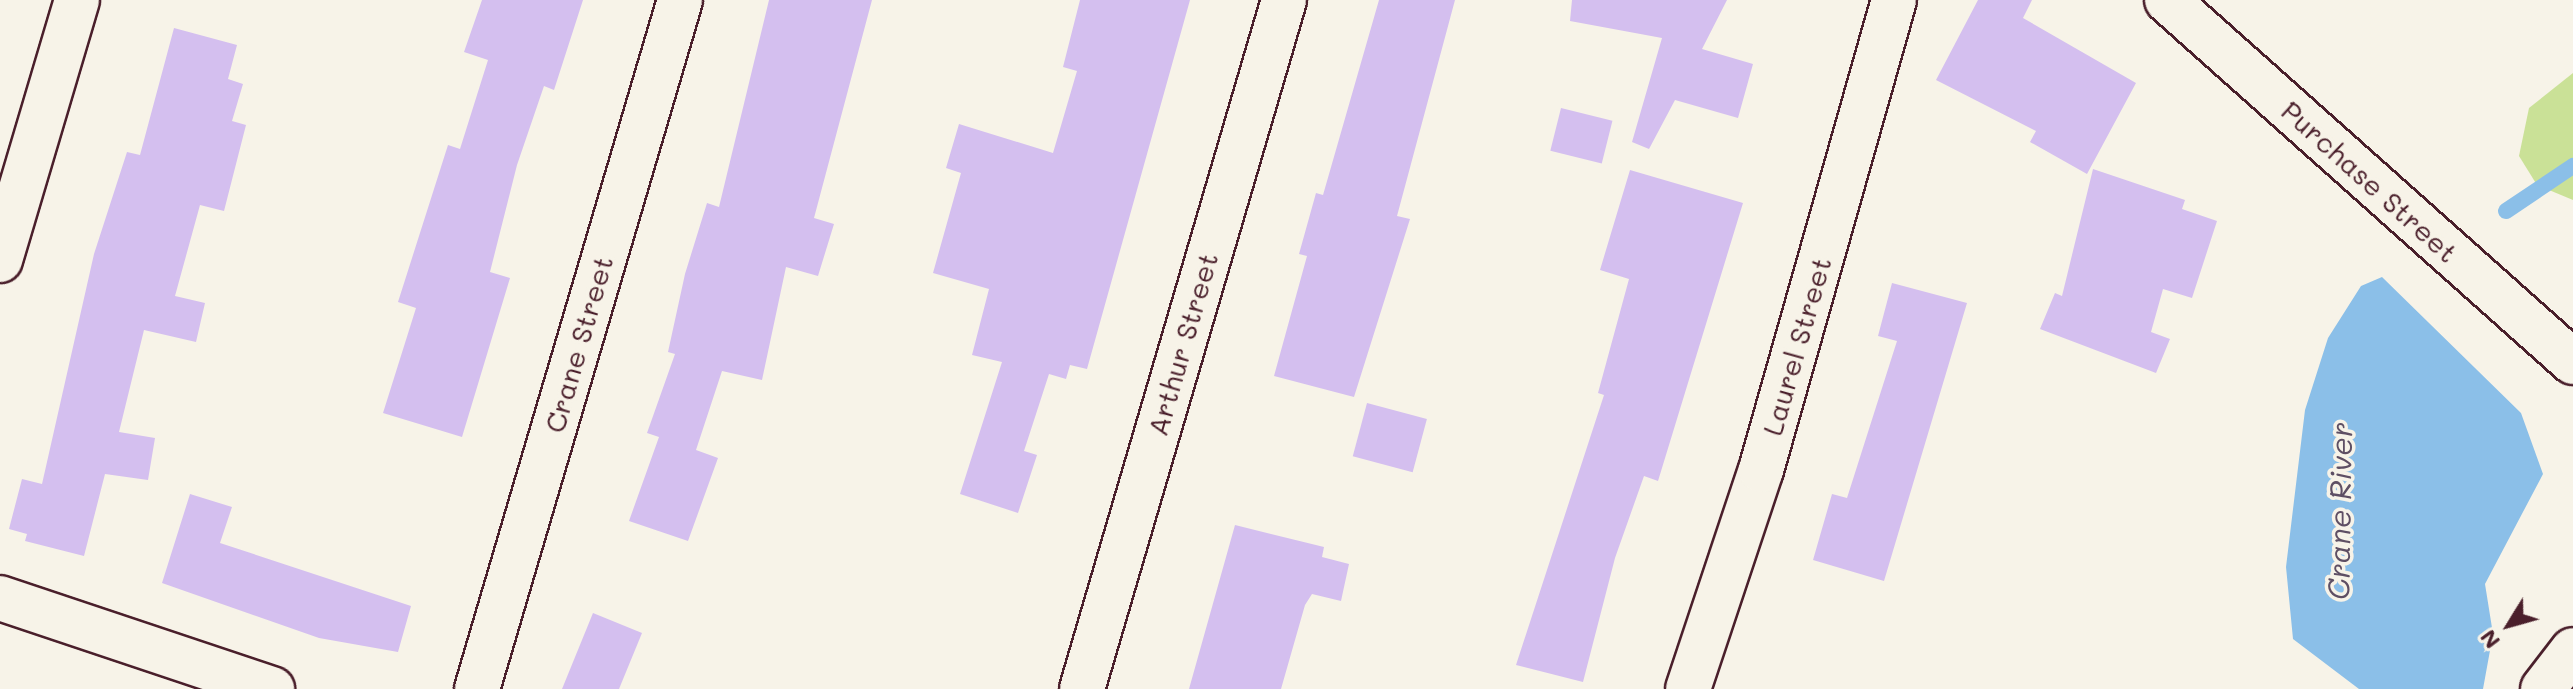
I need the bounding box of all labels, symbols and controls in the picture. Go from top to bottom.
street label: Purchase Street [2275,93,2465,269]
street label: Arthur Street [1140,249,1224,439]
street label: Crane Street [537,252,619,436]
street label: Laurel Street [1754,253,1838,439]
water label: Crane River [2319,422,2359,600]
north arrow [2469,585,2549,665]
text: N [2473,624,2506,655]

